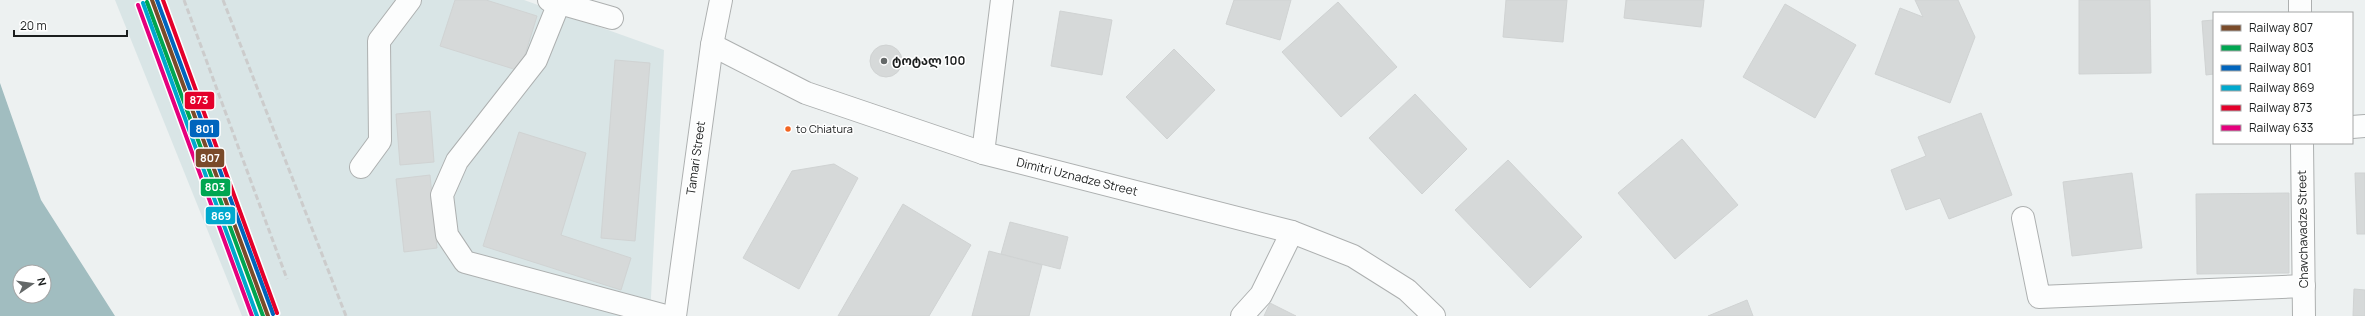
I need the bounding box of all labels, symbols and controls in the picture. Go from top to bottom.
scale bar [14,12,127,38]
legend [2213,12,2353,144]
text: 20 m [20,17,47,34]
text: Railway 807 [2249,19,2313,36]
text: Railway 803 [2249,39,2314,56]
place label: ტოტალ 100 [892,52,965,69]
marker: ტოტალ 100 [879,56,889,66]
text: Railway 801 [2249,59,2312,76]
text: Railway 869 [2249,79,2314,96]
line badge: 873 [184,91,215,110]
text: 873 [189,92,209,107]
text: Railway 873 [2249,99,2312,116]
line badge: 801 [189,119,220,138]
text: Railway 633 [2249,119,2313,136]
street label: Tamari Street [682,120,709,196]
text: 801 [196,121,214,136]
place label: to Chiatura [796,121,853,136]
marker: to Chiatura [783,124,793,134]
line badge: 807 [195,148,225,168]
text: 807 [200,150,220,165]
street label: Dimitri Uznadze Street [1015,153,1140,200]
street label: Chavchavadze Street [2293,170,2312,288]
line badge: 803 [200,178,231,197]
text: 803 [205,179,225,194]
line badge: 869 [205,206,236,225]
text: 869 [211,208,231,223]
north arrow [12,264,52,304]
text: N [34,276,50,287]

